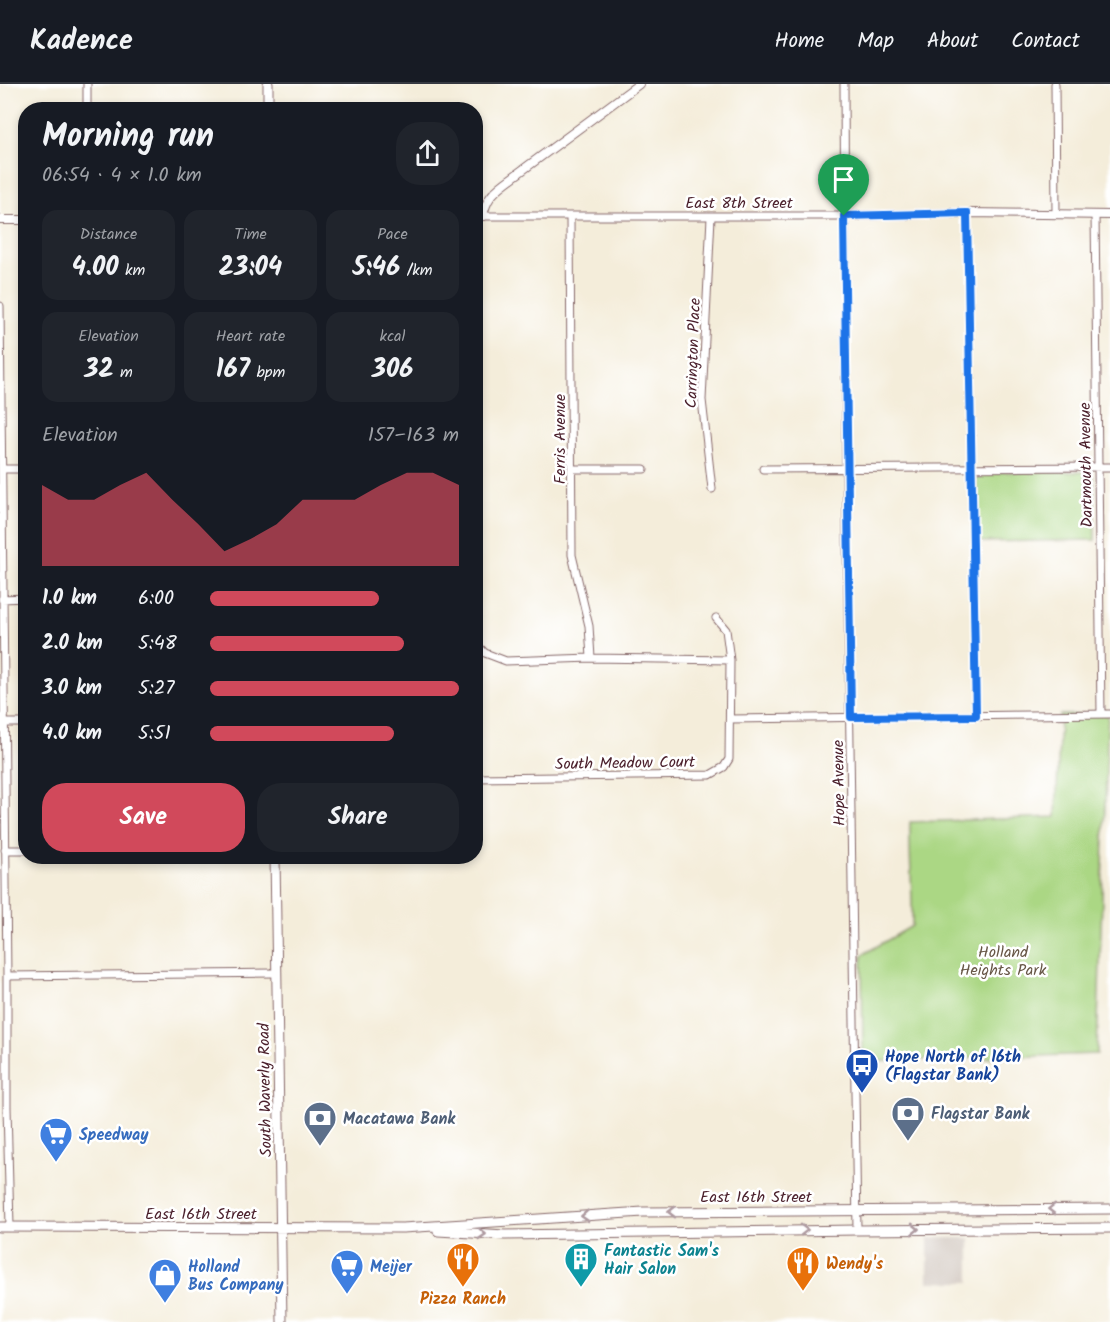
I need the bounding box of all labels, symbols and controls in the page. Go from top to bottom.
text: Kadence [30,19,133,64]
text: Home [775,25,824,58]
text: Map [857,25,894,58]
text: About [927,25,978,58]
text: Contact [1011,25,1080,58]
text: Morning run [42,111,214,164]
button: share [396,122,459,185]
pin [818,154,869,216]
text: 06:54 · 4 × 1.0 km [42,160,202,192]
icon: arrive [827,163,860,196]
street label: East 8th Street [685,191,794,216]
text: Distance [80,222,137,247]
text: Time [234,222,267,247]
text: Pace [377,222,408,247]
text: 4.00 [72,247,119,289]
text: 23:04 [219,247,282,289]
text: 5:46 [352,247,400,289]
text: km [119,258,145,283]
text: /km [400,258,433,283]
street label: Carrington Place [679,297,708,409]
text: Elevation [78,324,139,349]
text: Heart rate [216,324,285,349]
text: kcal [379,324,406,349]
text: 32 [84,349,114,391]
text: 167 [216,349,250,391]
text: 306 [372,349,413,391]
text: m [114,360,133,385]
text: bpm [250,360,285,385]
street label: Ferris Avenue [548,394,573,484]
street label: Dartmouth Avenue [1073,402,1100,528]
text: Elevation [42,420,118,452]
text: 157–163 m [368,420,459,452]
text: 1.0 km [42,583,97,615]
text: 6:00 [138,583,174,615]
text: 2.0 km [42,628,103,660]
text: 5:48 [138,628,177,660]
text: 3.0 km [42,673,102,705]
text: 5:27 [138,673,175,705]
text: 4.0 km [42,718,102,750]
text: 5:51 [138,718,171,750]
street label: Hope Avenue [826,740,853,826]
street label: South Meadow Court [555,750,696,777]
button: Save [42,783,245,852]
button: Share [257,783,459,852]
park label: Holland Heights Park [960,940,1047,983]
street label: South Waverly Road [252,1022,279,1157]
place label: Hope North of 16th (Flagstar Bank) [885,1045,1021,1088]
bus stop icon: Hope North of 16th (Flagstar Bank) [844,1047,880,1094]
bank icon: Flagstar Bank [890,1095,926,1142]
bank icon: Macatawa Bank [302,1100,338,1147]
place label: Flagstar Bank [931,1102,1031,1127]
place label: Macatawa Bank [343,1107,456,1132]
supermarket icon: Speedway [38,1116,74,1163]
place label: Speedway [79,1123,149,1148]
street label: East 16th Street [700,1185,813,1210]
street label: East 16th Street [145,1202,258,1227]
one-way arrow [1047,1203,1056,1216]
one-way arrow [668,1206,677,1218]
one-way arrow [580,1209,589,1222]
one-way arrow [911,1223,920,1235]
one-way arrow [800,1224,809,1237]
one-way arrow [477,1227,486,1240]
place label: Fantastic Sam's Hair Salon [604,1239,720,1282]
restaurant icon: Pizza Ranch [445,1241,481,1288]
building icon: Fantastic Sam's Hair Salon [563,1241,599,1288]
restaurant icon: Wendy's [785,1245,821,1292]
supermarket icon: Meijer [329,1248,365,1295]
place label: Wendy's [826,1252,884,1277]
place label: Holland Bus Company [188,1255,284,1298]
place label: Meijer [370,1255,413,1280]
shop icon: Holland Bus Company [147,1257,183,1304]
place label: Pizza Ranch [420,1287,506,1312]

